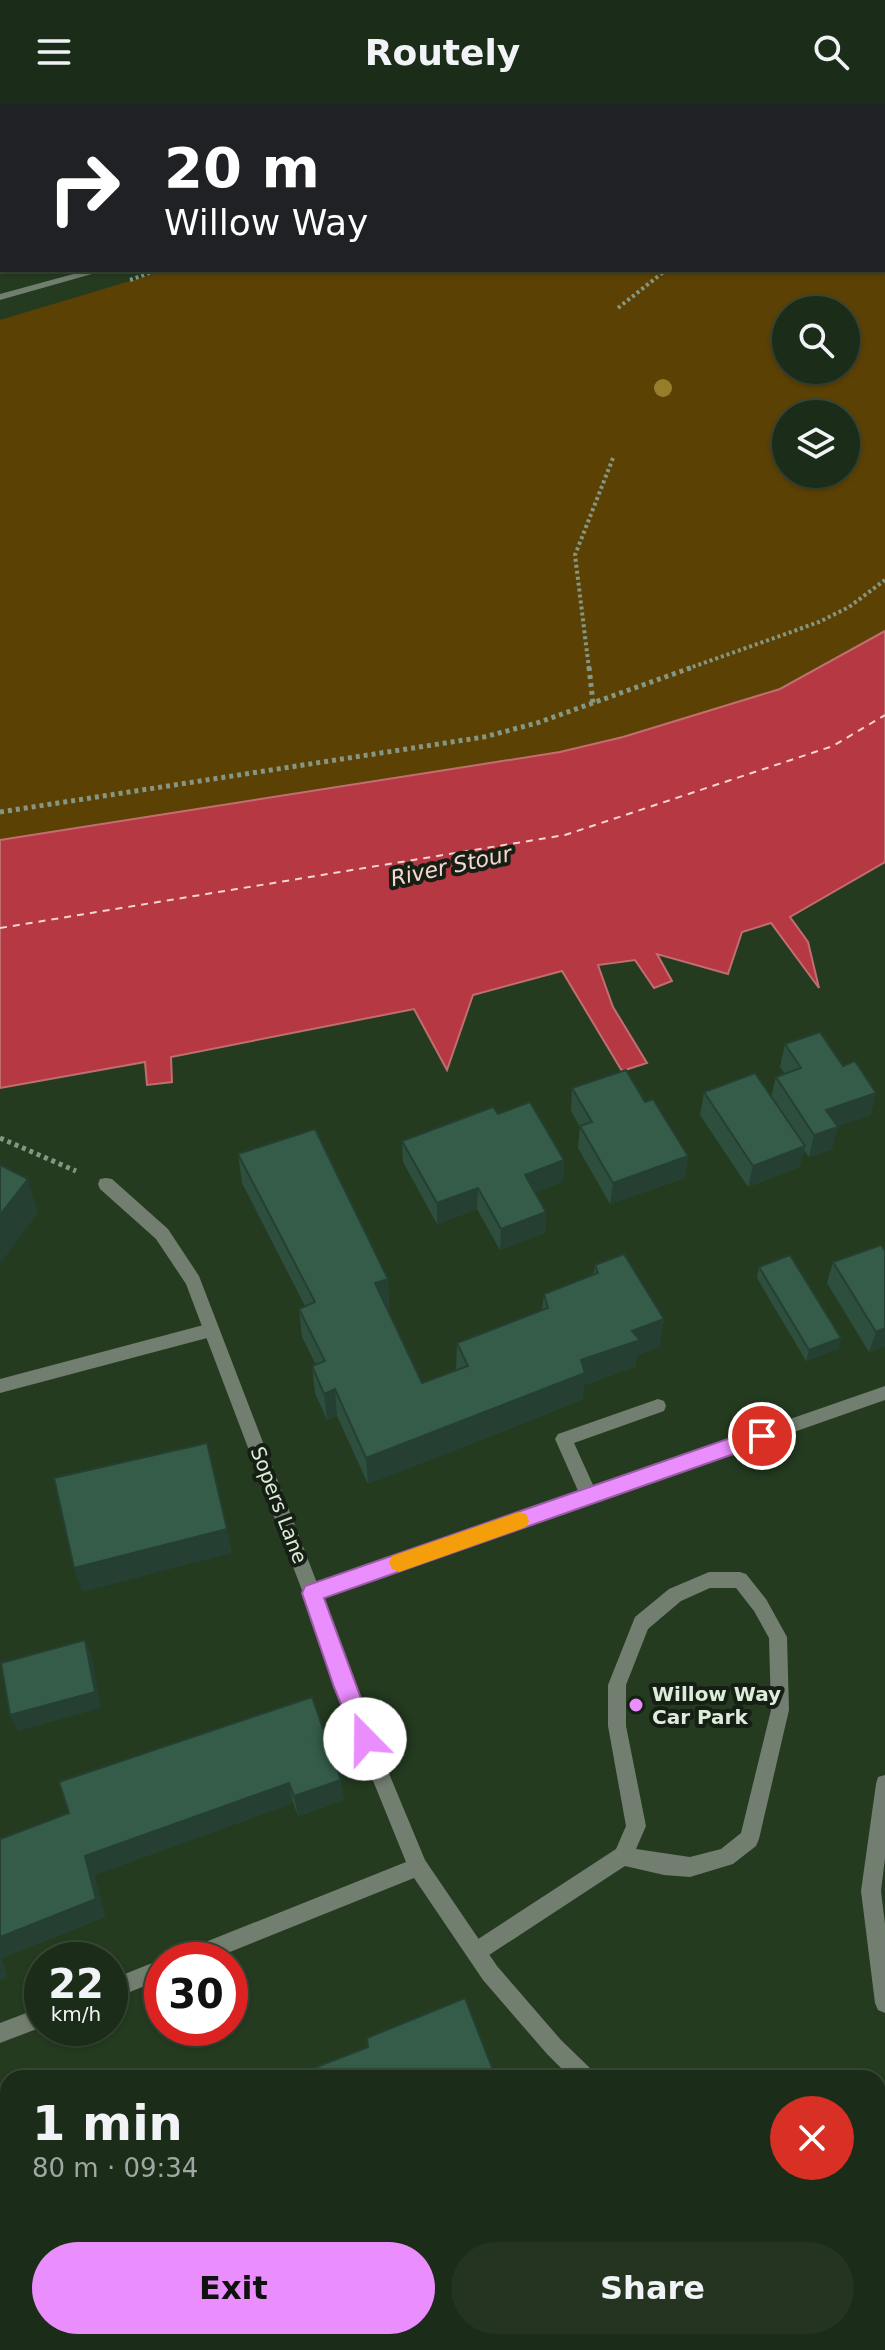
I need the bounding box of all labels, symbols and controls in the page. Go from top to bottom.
icon: menu [32,30,76,74]
icon: search [809,30,853,74]
text: Routely [365,32,520,73]
text: 20 m [164,135,320,200]
icon: right [32,136,136,240]
text: Willow Way [164,202,368,243]
map controls [772,296,860,488]
button: search [772,296,860,384]
button: layers [772,400,860,488]
water label: River Stour [388,841,516,891]
pin [728,1402,796,1470]
icon: arrive [740,1414,784,1458]
street label: Sopers Lane [246,1443,312,1567]
place label: Willow Way Car Park [652,1682,781,1729]
marker: Willow Way Car Park [627,1696,645,1714]
position arrow [323,1697,407,1781]
speed limit sign: 30 [144,1942,248,2046]
text: 22 [48,1961,104,2007]
text: km/h [51,2002,101,2026]
text: 1 min [32,2095,183,2151]
button: close [770,2096,854,2180]
text: 80 m · 09:34 [32,2153,198,2183]
button: Exit [32,2242,435,2334]
button: Share [451,2242,854,2334]

